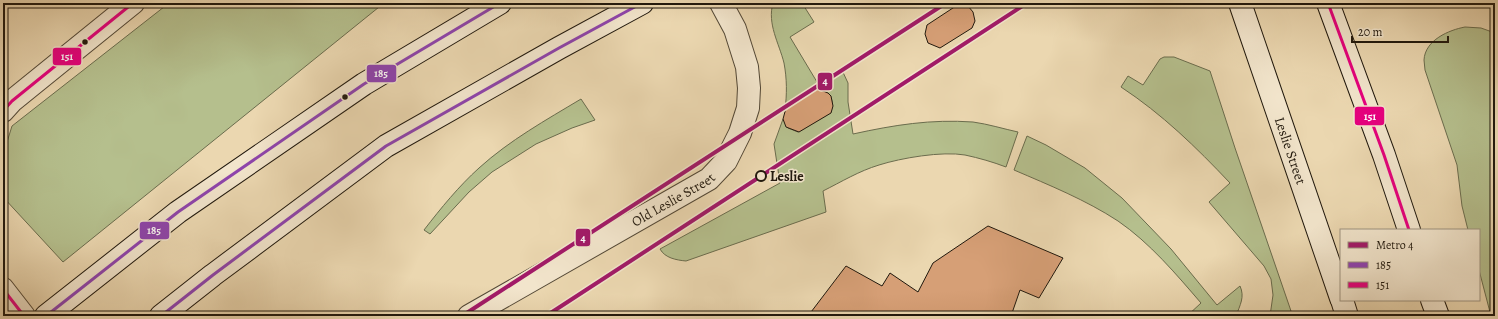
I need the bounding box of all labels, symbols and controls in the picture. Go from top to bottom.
scale bar [1352,18,1448,44]
text: 20 m [1358,24,1382,40]
unlabelled marker [80,37,90,47]
line badge: 151 [52,47,82,66]
text: 151 [61,49,73,64]
line badge: 185 [366,64,397,83]
text: 185 [374,66,388,81]
line badge: 4 [817,72,833,91]
text: 4 [822,74,828,89]
unlabelled marker [340,92,350,102]
line badge: 151 [1354,106,1385,126]
text: 151 [1364,109,1376,124]
street label: Leslie Street [1270,114,1311,187]
place label: Leslie [770,167,804,186]
street label: Old Leslie Street [628,168,720,231]
marker: Leslie [755,170,767,182]
line badge: 185 [139,221,170,240]
text: 185 [147,223,161,238]
line badge: 4 [575,228,591,247]
legend [1340,229,1480,301]
text: 4 [580,231,586,246]
text: Metro 4 [1376,237,1414,253]
text: 185 [1376,257,1391,273]
text: 151 [1376,277,1389,293]

